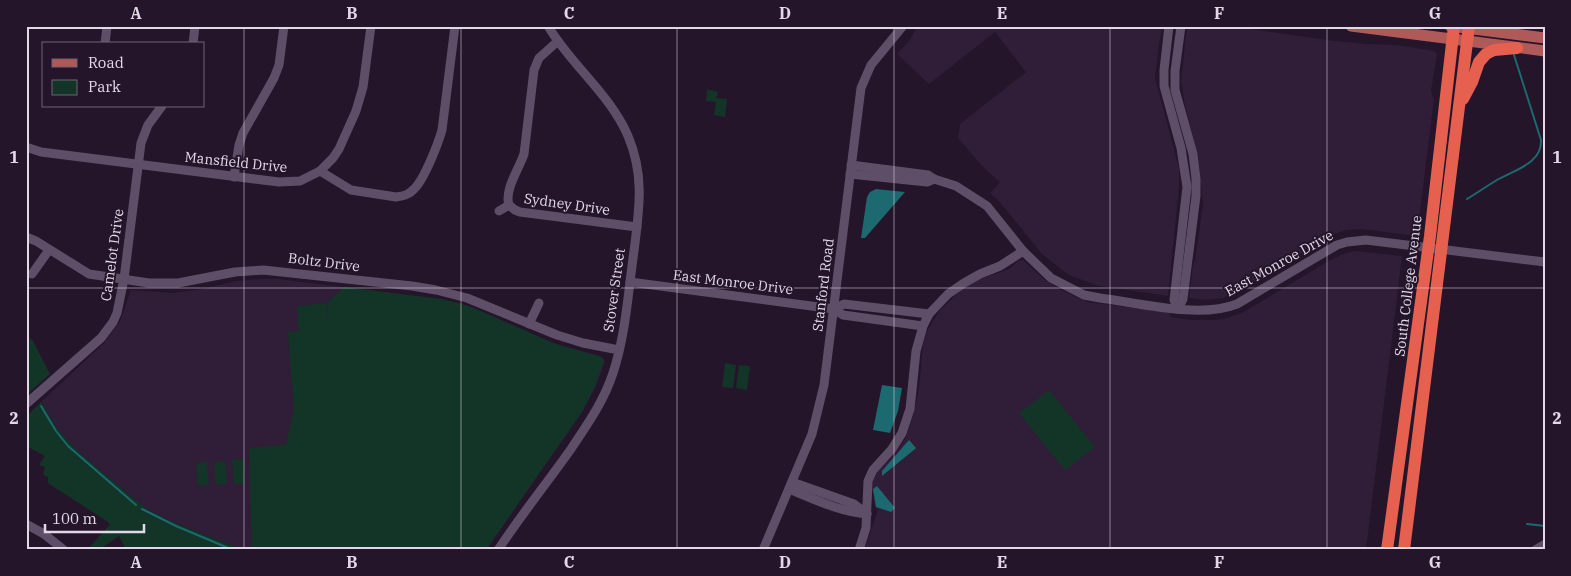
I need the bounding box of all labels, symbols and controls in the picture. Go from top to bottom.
text: A [130,3,142,23]
text: B [346,3,358,23]
text: C [564,3,574,23]
text: D [779,3,791,23]
text: E [997,3,1007,23]
text: F [1214,3,1224,23]
text: G [1429,3,1441,23]
legend [42,42,205,108]
text: Road [88,53,124,72]
text: Park [88,77,121,96]
text: 1 [9,147,19,167]
text: 1 [1552,147,1562,167]
street label: Mansfield Drive [184,148,288,176]
street label: Sydney Drive [523,189,611,219]
street label: Camelot Drive [97,208,127,302]
street label: South College Avenue [1390,214,1426,358]
street label: East Monroe Drive [1222,226,1336,300]
street label: Stanford Road [808,237,838,333]
street label: Stover Street [599,247,629,333]
street label: Boltz Drive [287,249,361,275]
street label: East Monroe Drive [672,266,794,298]
text: 2 [9,408,19,428]
text: 2 [1552,408,1562,428]
scale bar [45,501,144,533]
text: 100 m [52,509,97,528]
text: A [130,552,142,572]
text: B [346,552,358,572]
text: C [564,552,574,572]
text: D [779,552,791,572]
text: E [997,552,1007,572]
text: F [1214,552,1224,572]
text: G [1429,552,1441,572]

